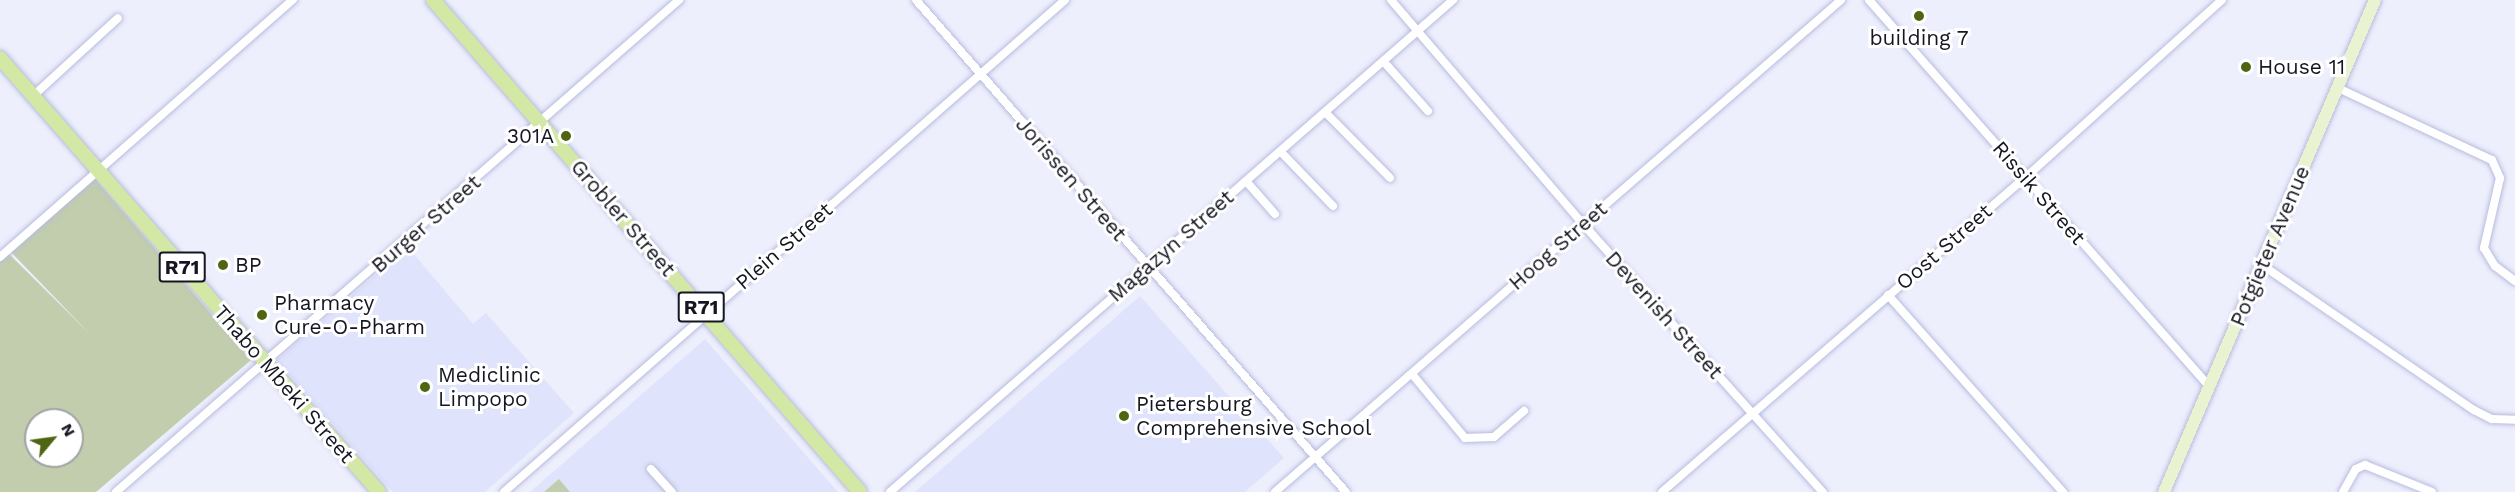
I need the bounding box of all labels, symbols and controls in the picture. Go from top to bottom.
marker: building 7 [1912,9,1926,23]
place label: building 7 [1869,25,1969,51]
place label: House 11 [2258,54,2346,80]
marker: House 11 [2239,60,2253,74]
street label: Jorissen Street [1010,112,1132,246]
place label: 301A [507,123,554,149]
marker: 301A [559,129,573,143]
street label: Rissik Street [1987,136,2091,250]
street label: Grobler Street [565,154,681,282]
street label: Potgieter Avenue [2225,161,2315,331]
street label: Burger Street [366,170,486,278]
street label: Magazyn Street [1103,185,1239,307]
street label: Hoog Street [1504,196,1612,296]
street label: Plein Street [730,197,838,295]
street label: Oost Street [1891,199,1997,295]
street label: Devenish Street [1600,246,1728,384]
road number: R71 [158,250,206,284]
place label: BP [235,252,262,278]
marker: BP [216,258,230,272]
place label: Pharmacy Cure-O-Pharm [274,290,425,340]
road number: R71 [677,290,725,324]
street label: Thabo Mbeki Street [209,300,359,468]
marker: Pharmacy Cure-O-Pharm [255,308,269,322]
place label: Mediclinic Limpopo [438,362,541,412]
marker: Mediclinic Limpopo [416,378,434,396]
place label: Pietersburg Comprehensive School [1136,391,1371,441]
north arrow [24,408,84,468]
marker: Pietersburg Comprehensive School [1117,409,1131,423]
text: N [57,420,80,440]

